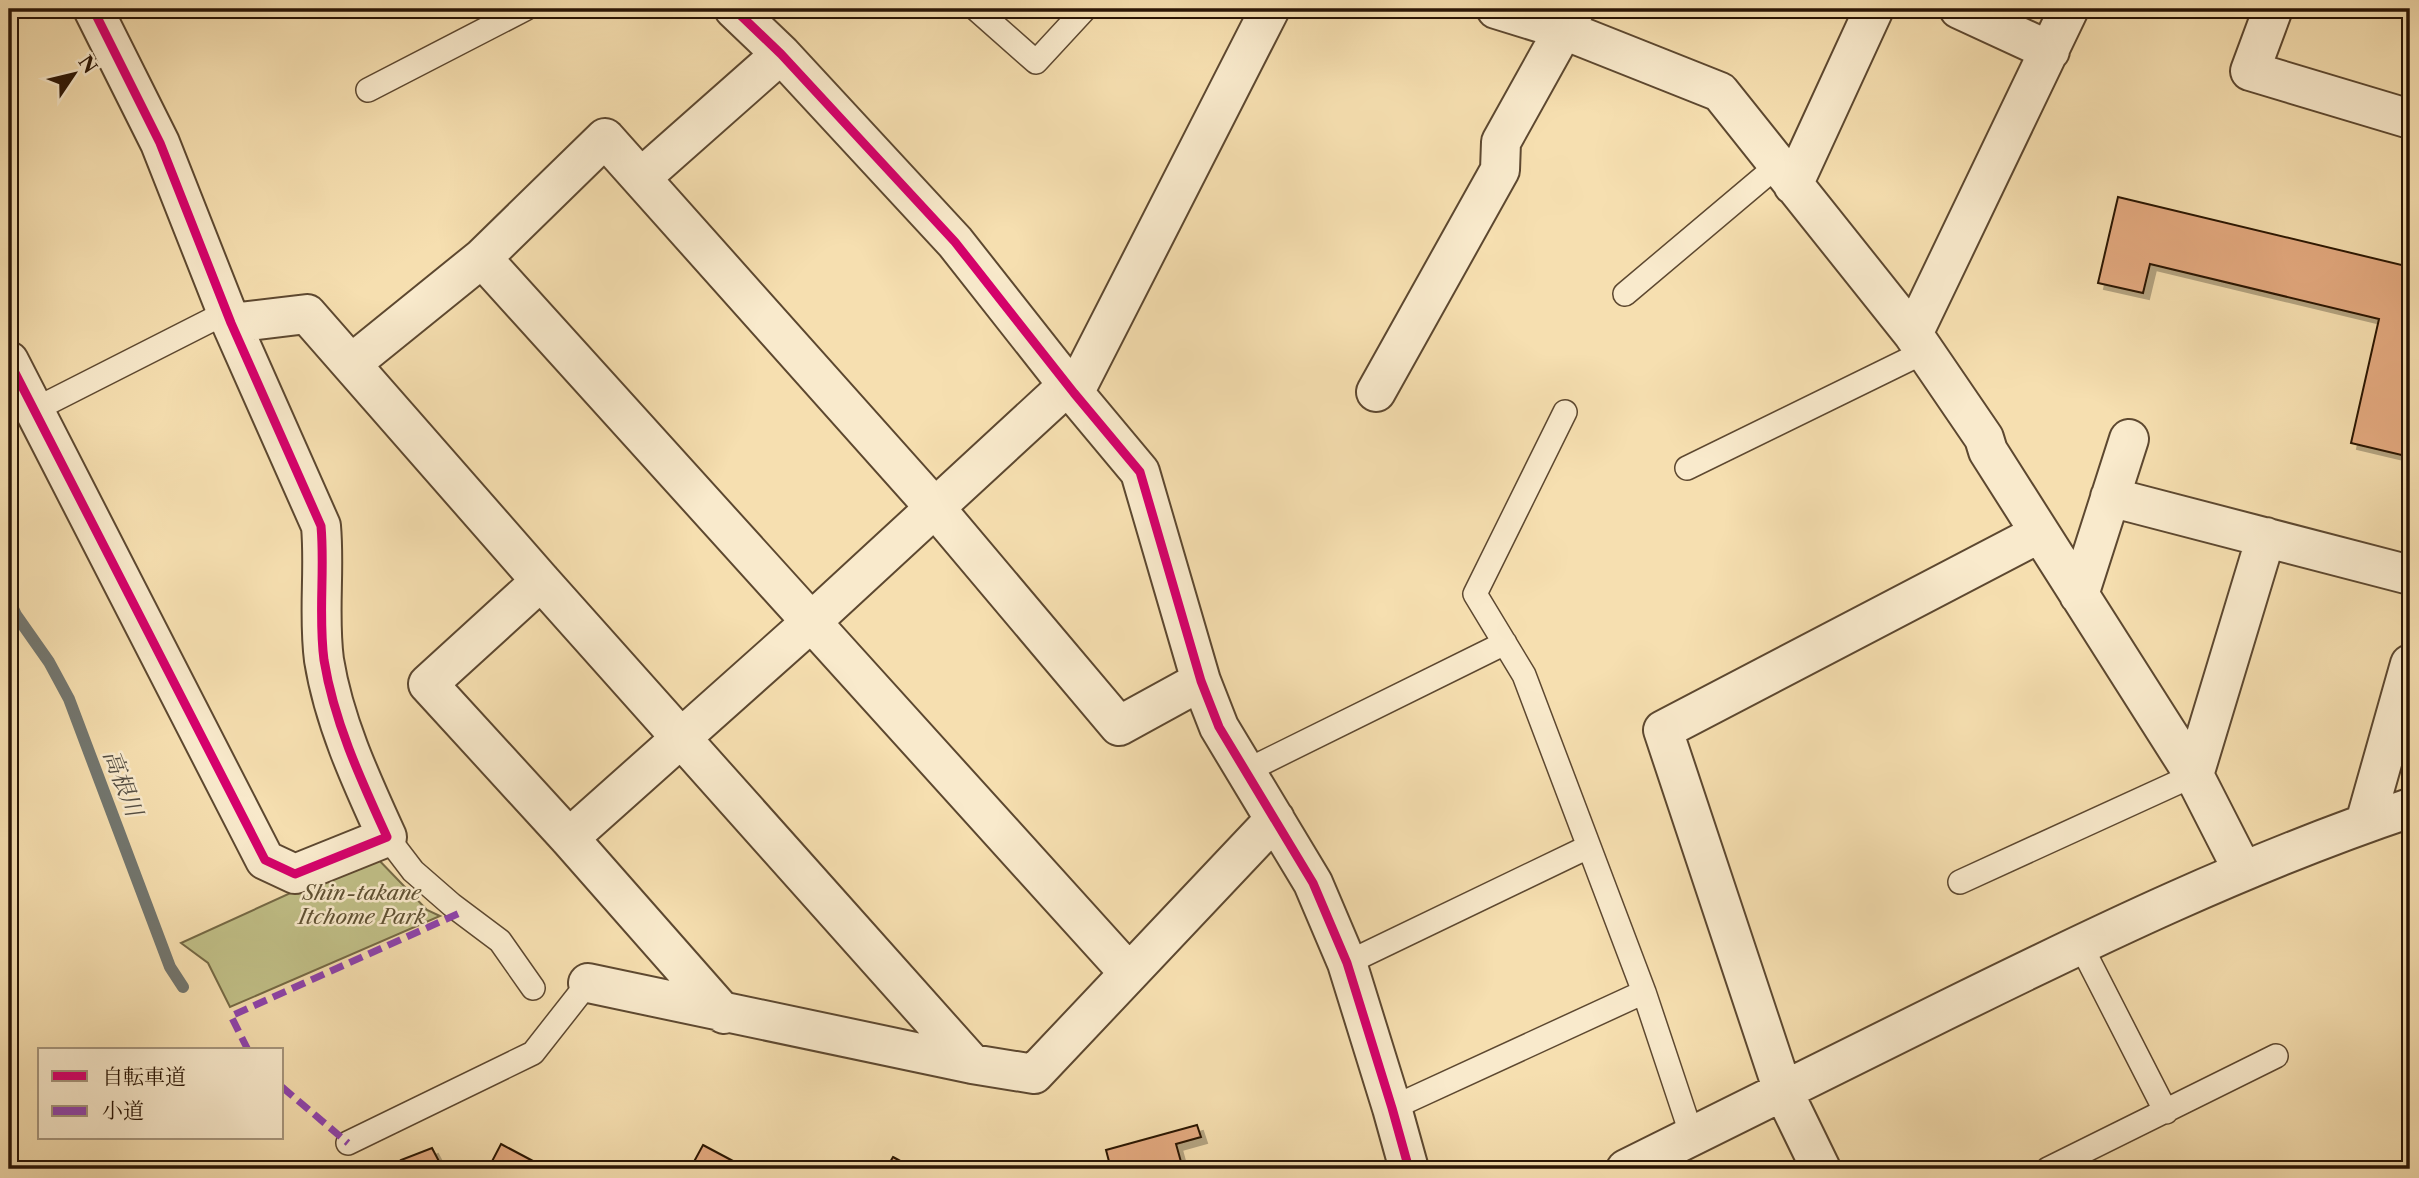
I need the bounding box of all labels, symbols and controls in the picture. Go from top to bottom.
north arrow [38,38,108,108]
text: N [73,51,102,78]
water label: 高根川 [98,746,150,823]
park label: Shin-takane Itchome Park [296,880,426,929]
legend [38,1048,284,1140]
text: 自転車道 [102,1064,186,1089]
text: 小道 [102,1098,144,1123]

